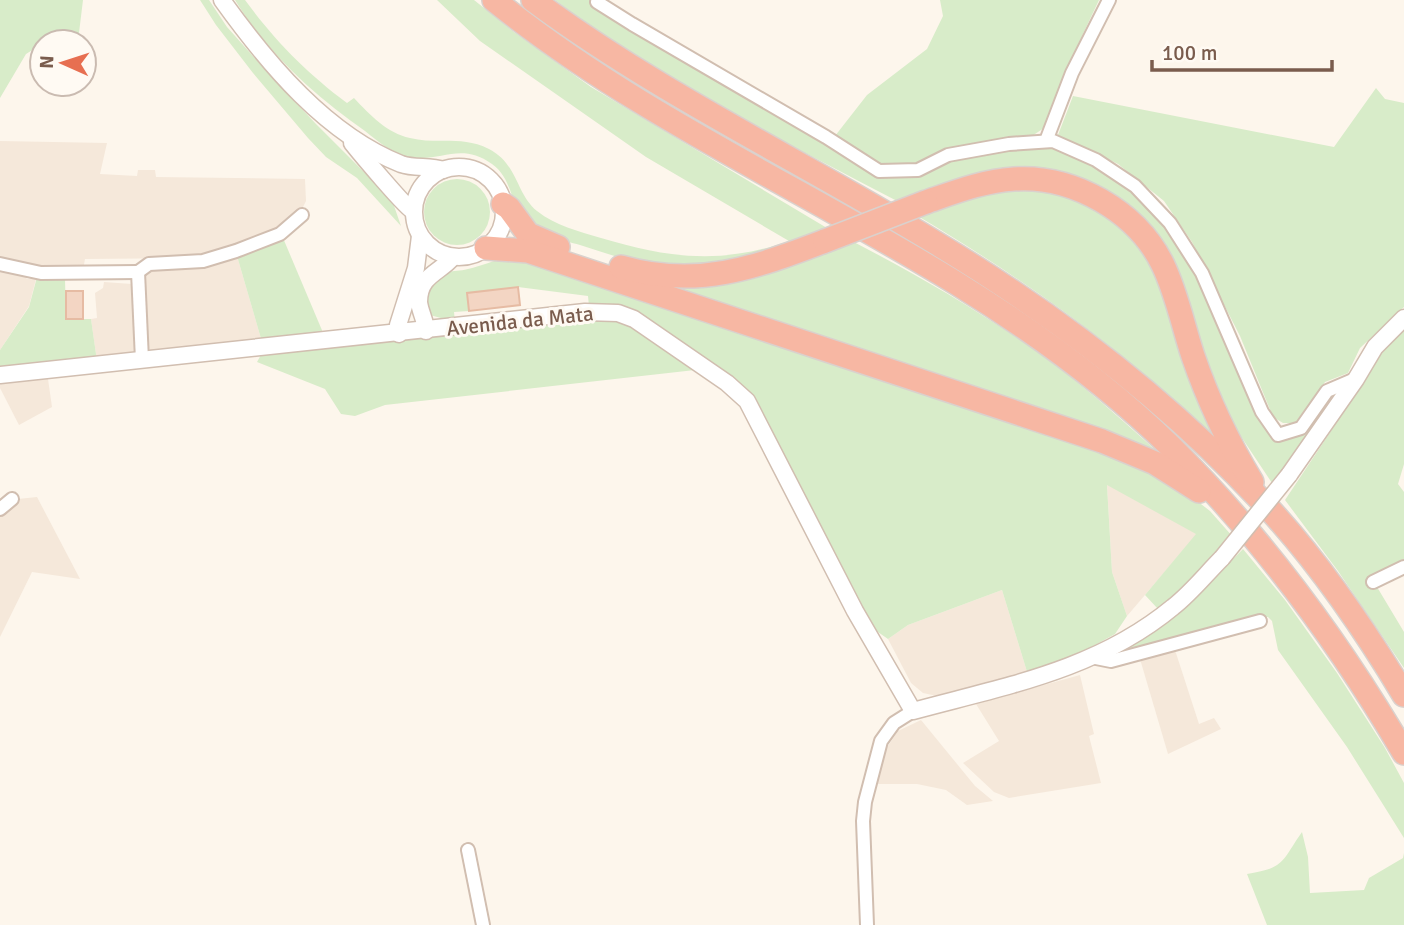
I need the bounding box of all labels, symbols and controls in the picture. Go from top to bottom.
north arrow [28,28,98,98]
scale bar [1152,28,1332,72]
text: 100 m [1162,40,1217,66]
text: N [35,55,59,69]
street label: Avenida da Mata [445,300,595,342]

